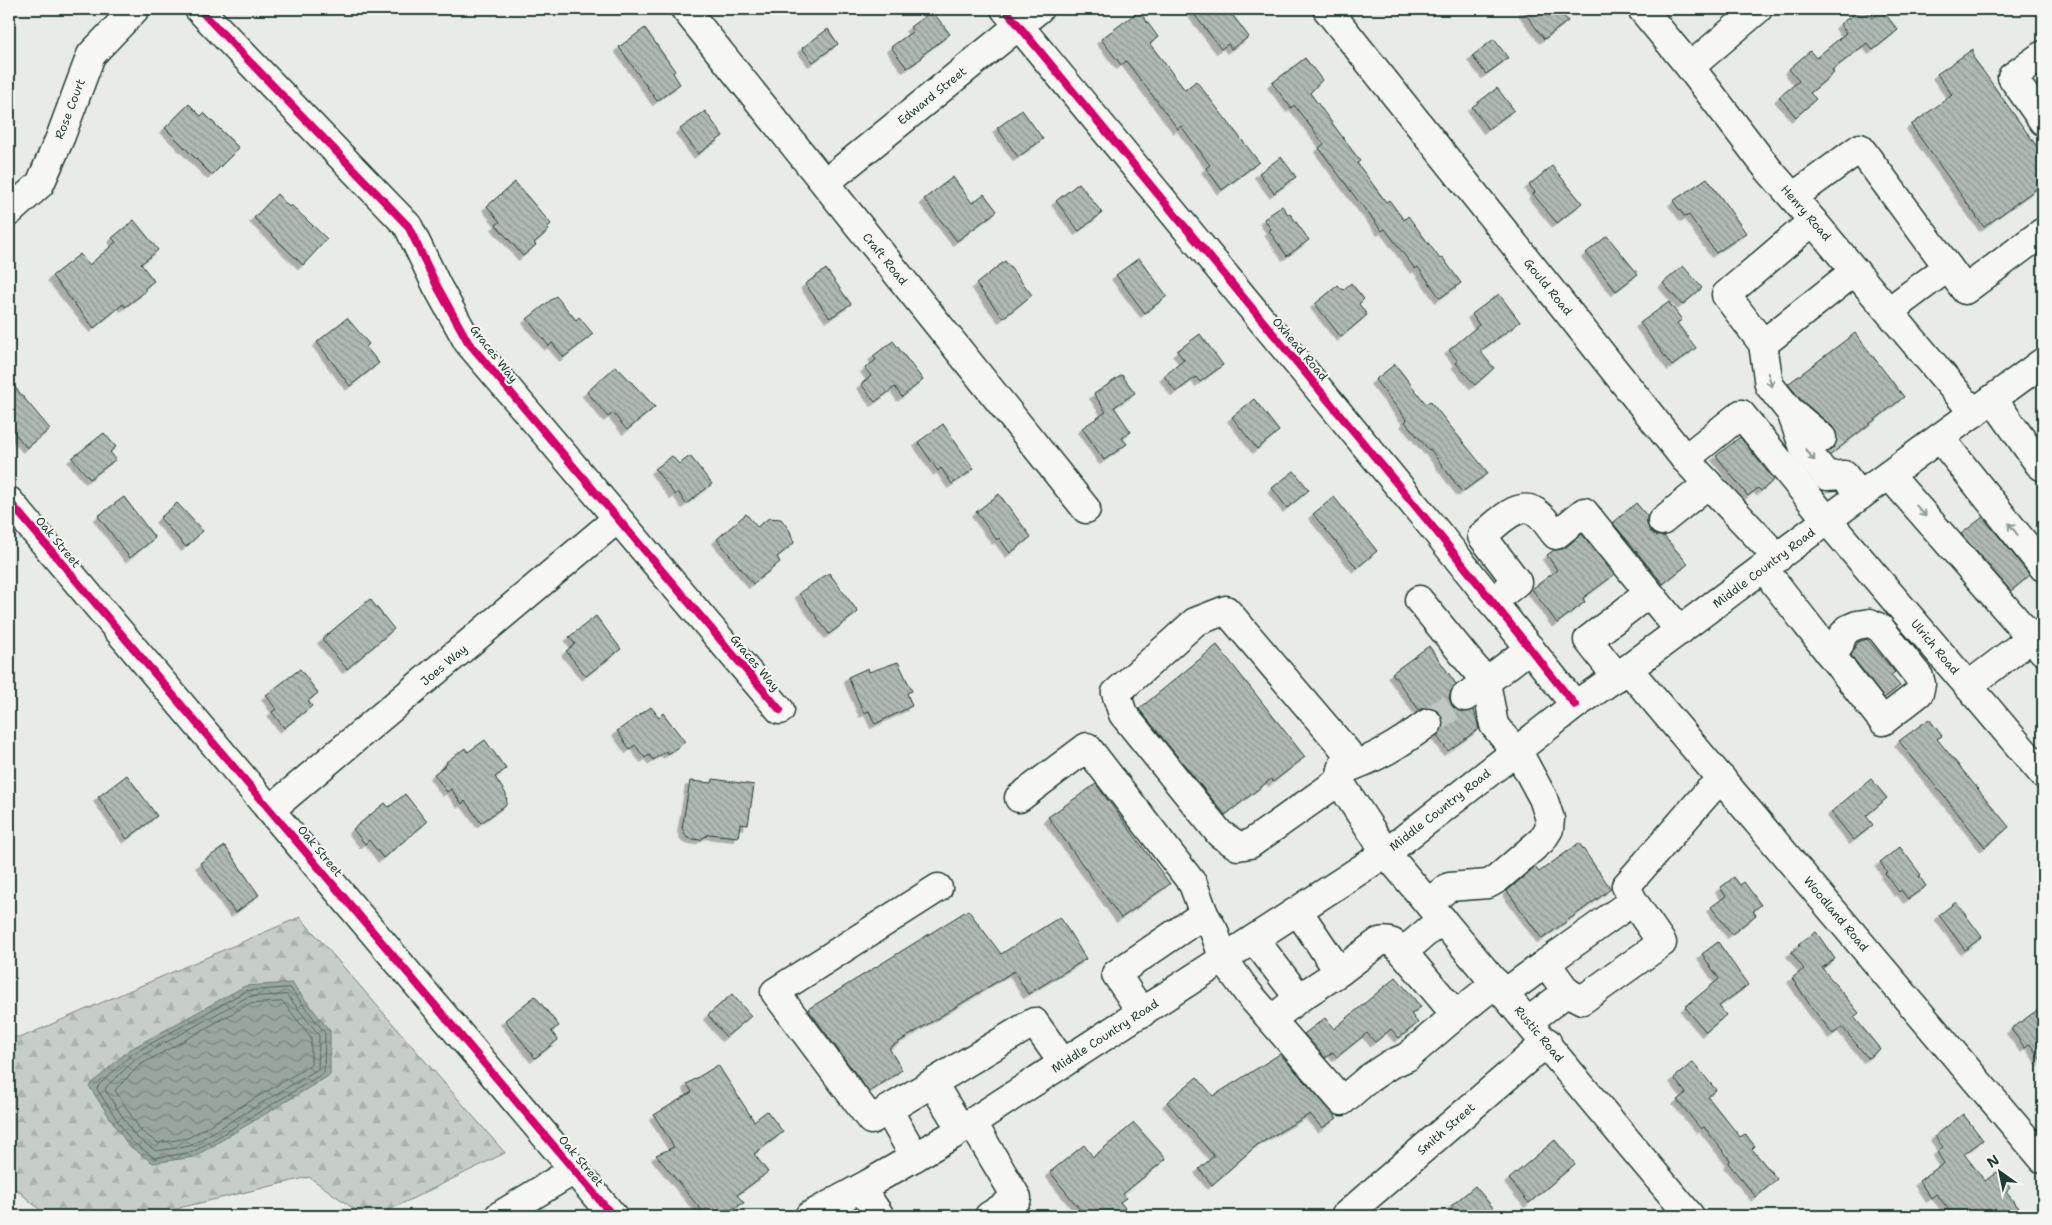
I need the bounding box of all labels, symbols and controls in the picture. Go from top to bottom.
street label: Edward Street [894,63,970,129]
street label: Rose Court [51,77,89,141]
street label: Henry Road [1777,182,1835,245]
street label: Craft Road [859,230,911,289]
street label: Gould Road [1520,255,1576,319]
street label: Oxhead Road [1269,314,1331,384]
street label: Graces Way [466,322,522,386]
one-way arrow [1765,372,1775,388]
one-way arrow [1805,448,1816,461]
one-way arrow [1916,505,1927,518]
street label: Oak Street [32,513,84,571]
one-way arrow [2008,522,2018,536]
street label: Middle Country Road [1710,524,1819,612]
street label: Ulrich Road [1907,616,1963,678]
street label: Graces Way [727,631,783,695]
street label: Joes Way [417,641,471,689]
street label: Middle Country Road [1386,765,1494,855]
street label: Oak Street [294,822,346,880]
street label: Woodland Road [1800,873,1872,955]
street label: Middle Country Road [1049,995,1162,1077]
street label: Rustic Road [1511,1002,1568,1066]
street label: Smith Street [1414,1099,1478,1159]
street label: Oak Street [555,1132,607,1190]
north arrow [1974,1148,2024,1198]
text: N [1983,1151,2002,1172]

